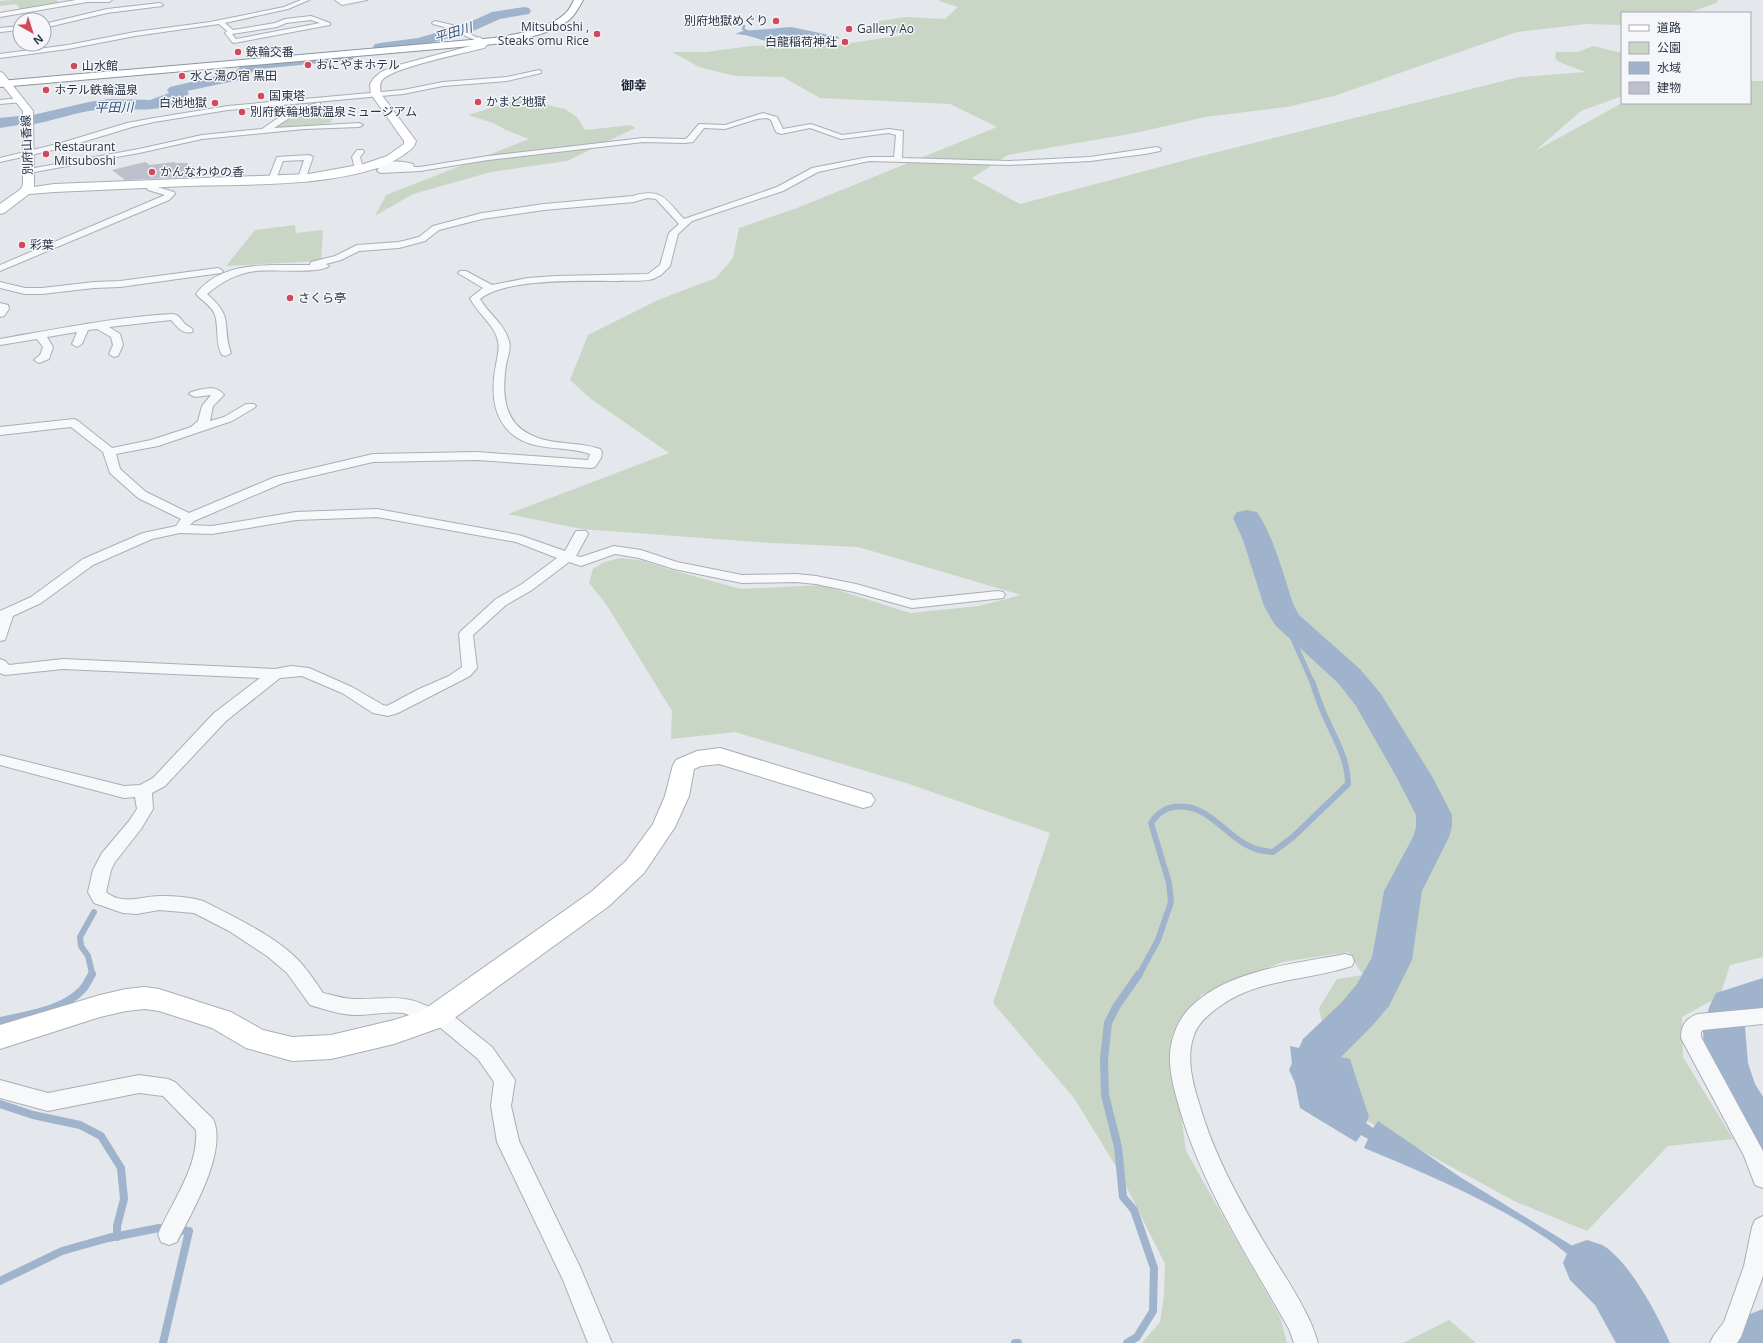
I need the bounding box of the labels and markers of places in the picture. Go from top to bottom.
place label: 別府地獄めぐり [684,12,768,29]
marker: 別府地獄めぐり [771,16,781,26]
place label: Mitsuboshi , Steaks omu Rice [498,18,589,49]
place label: Gallery Ao [857,20,914,37]
marker: Gallery Ao [844,24,854,34]
marker: Mitsuboshi , Steaks omu Rice [592,29,602,39]
place label: 白龍稲荷神社 [765,33,837,50]
marker: 白龍稲荷神社 [840,37,850,47]
place label: 鉄輪交番 [246,43,294,60]
marker: 鉄輪交番 [233,47,243,57]
place label: おにやまホテル [316,56,400,73]
place label: 山水館 [82,57,118,74]
marker: おにやまホテル [303,60,313,70]
marker: 山水館 [69,61,79,71]
place label: 水と湯の宿 黒田 [190,67,277,84]
marker: 水と湯の宿 黒田 [177,71,187,81]
place label: ホテル鉄輪温泉 [54,81,138,98]
marker: ホテル鉄輪温泉 [41,85,51,95]
place label: 国東塔 [269,87,305,104]
marker: 国東塔 [256,91,266,101]
place label: かまど地獄 [486,93,546,110]
place label: 白池地獄 [159,94,207,111]
marker: かまど地獄 [473,97,483,107]
marker: 白池地獄 [210,98,220,108]
place label: 別府鉄輪地獄温泉ミュージアム [250,103,417,120]
marker: 別府鉄輪地獄温泉ミュージアム [237,107,247,117]
place label: Restaurant Mitsuboshi [54,138,116,169]
marker: Restaurant Mitsuboshi [41,149,51,159]
place label: かんなわゆの香 [160,163,244,180]
marker: かんなわゆの香 [147,167,157,177]
place label: 彩葉 [30,236,54,253]
marker: 彩葉 [17,240,27,250]
place label: さくら亭 [298,289,346,306]
marker: さくら亭 [285,293,295,303]

